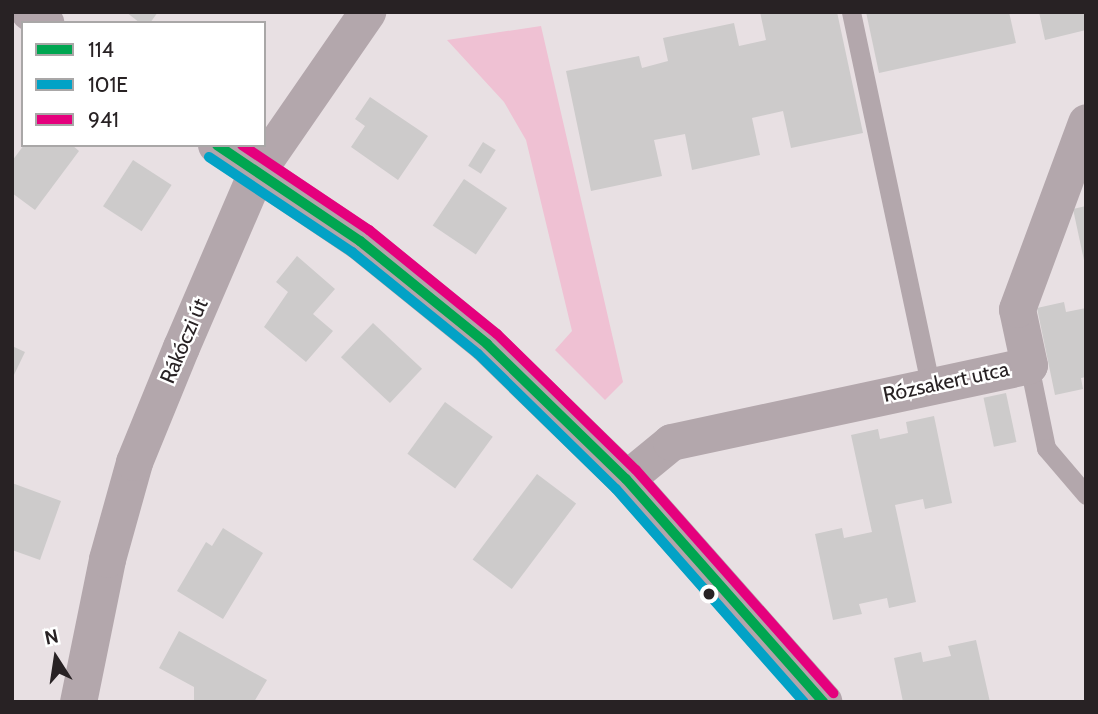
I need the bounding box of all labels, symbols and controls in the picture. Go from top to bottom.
legend [21,21,266,147]
text: 114 [88,37,114,62]
text: 101E [88,72,128,97]
text: 941 [88,107,119,132]
street label: Rákóczi út [155,295,213,387]
street label: Rózsakert utca [881,356,1011,408]
unlabelled marker [702,587,716,601]
north arrow [21,623,91,693]
text: N [43,624,60,650]

